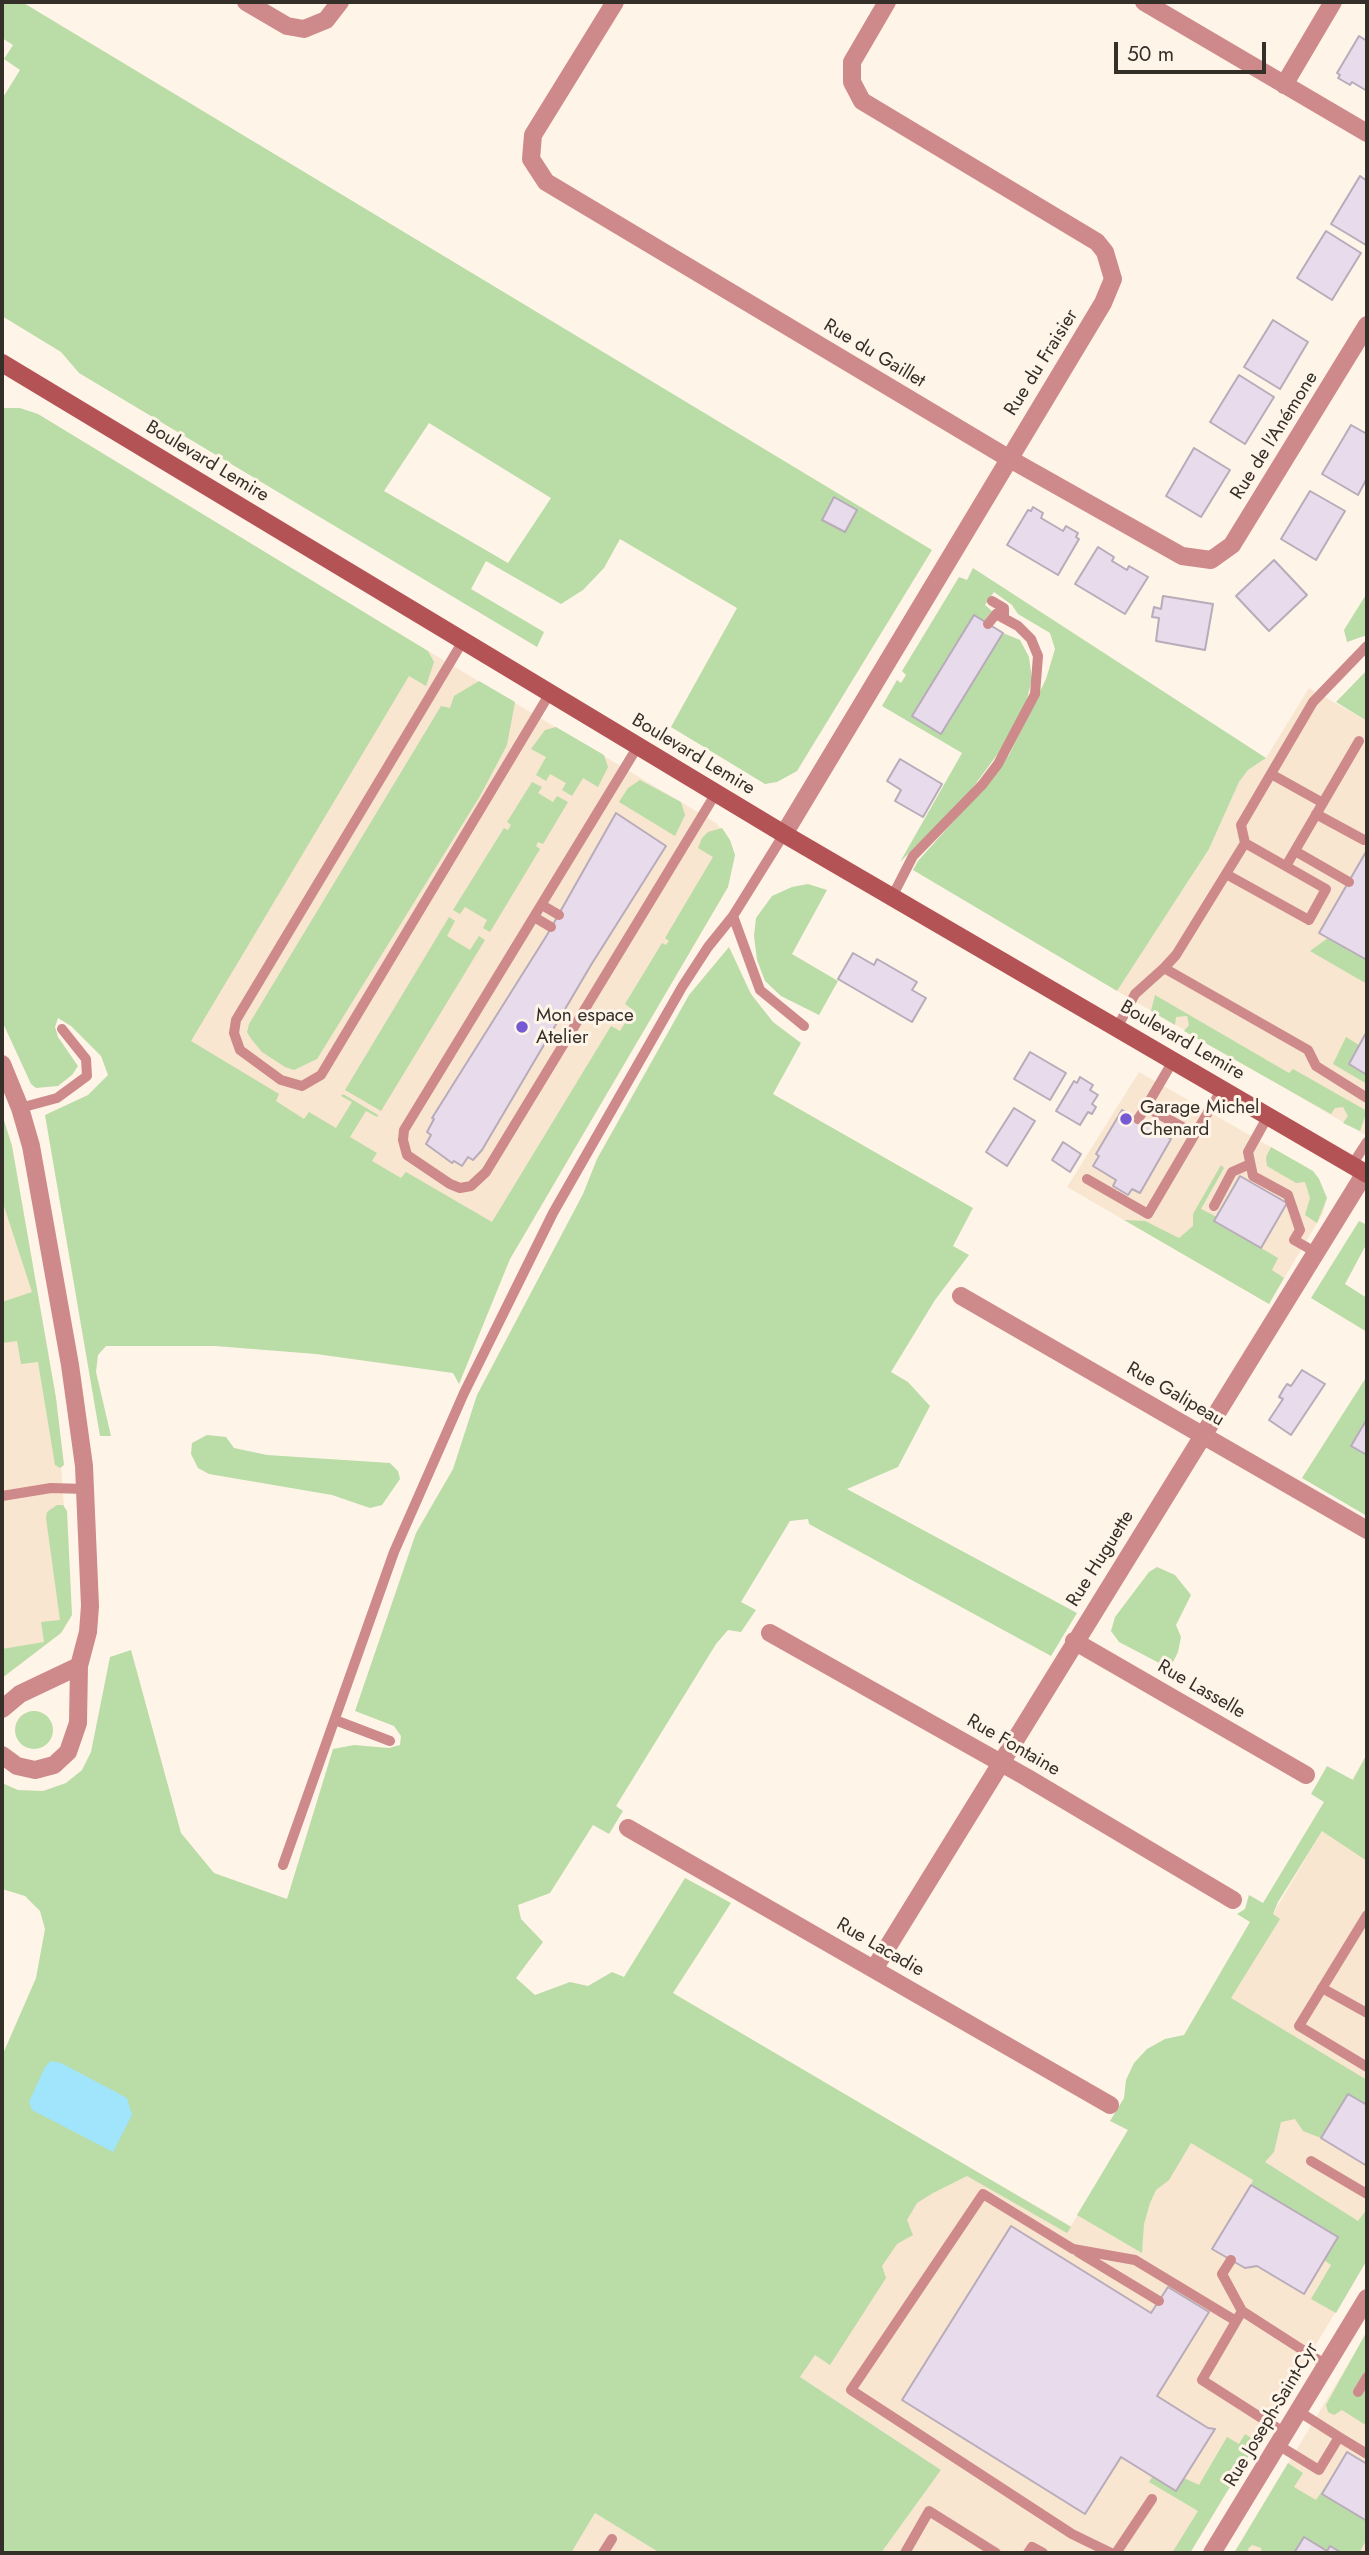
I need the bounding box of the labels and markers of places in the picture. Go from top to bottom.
place label: Mon espace Atelier [536,1005,634,1049]
marker: Mon espace Atelier [514,1019,530,1035]
place label: Garage Michel Chenard [1140,1097,1259,1141]
marker: Garage Michel Chenard [1118,1111,1134,1127]

